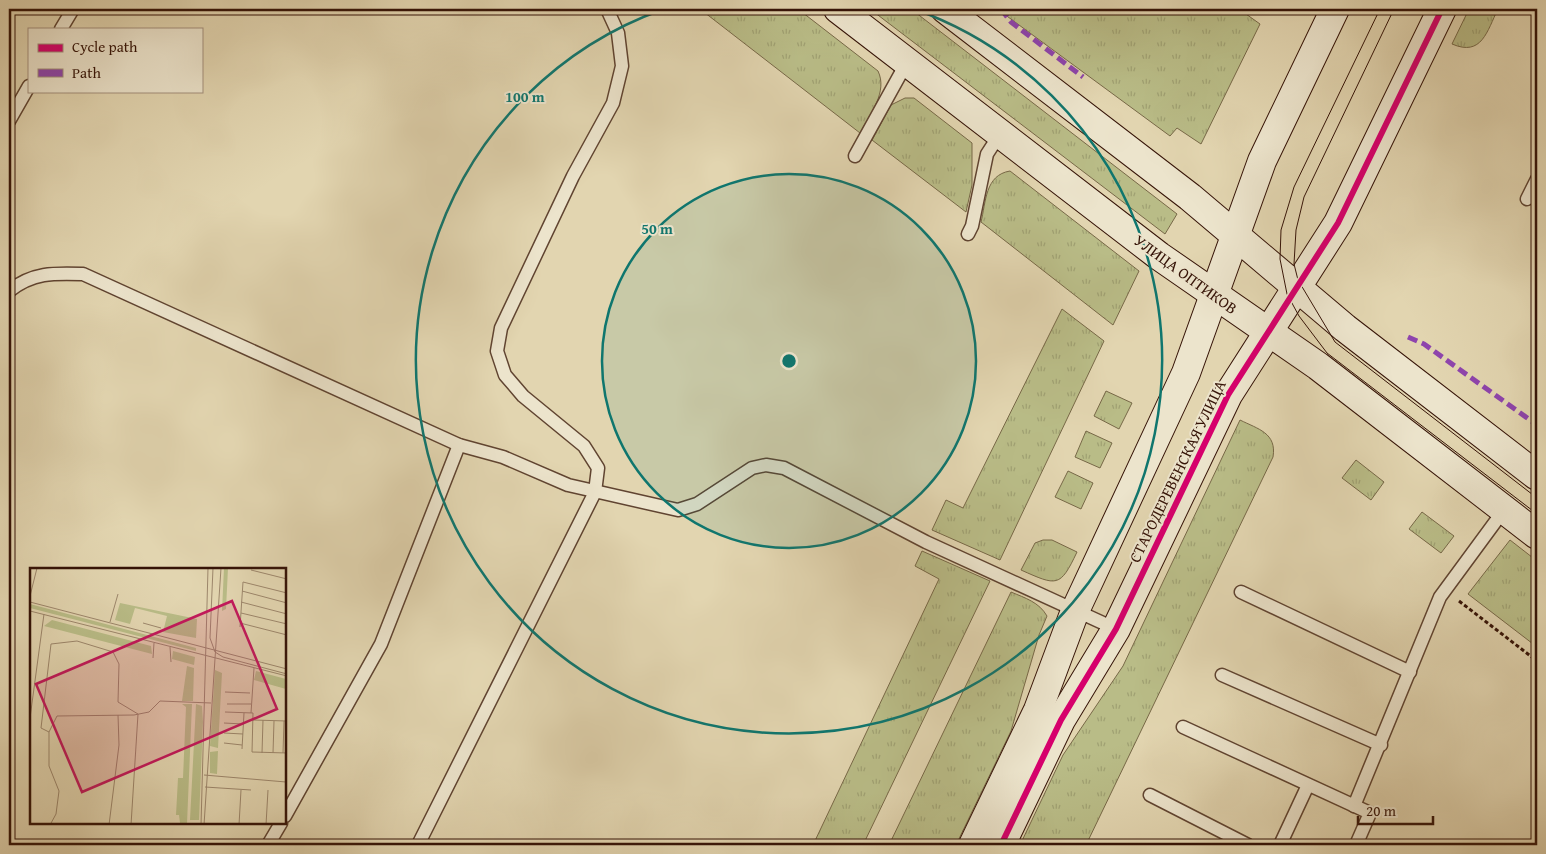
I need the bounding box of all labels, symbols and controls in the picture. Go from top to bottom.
legend [28,28,202,92]
text: Cycle path [72,36,138,57]
text: Path [72,62,101,83]
text: 100 m [505,86,545,107]
text: 50 m [641,218,673,239]
street label: УЛИЦА ОПТИКОВ [1129,228,1243,320]
centre of rings [780,352,798,370]
street label: СТАРОДЕРЕВЕНСКАЯ УЛИЦА [1122,375,1232,566]
inset map [30,568,286,824]
scale bar [1358,794,1434,826]
text: 20 m [1366,800,1397,821]

